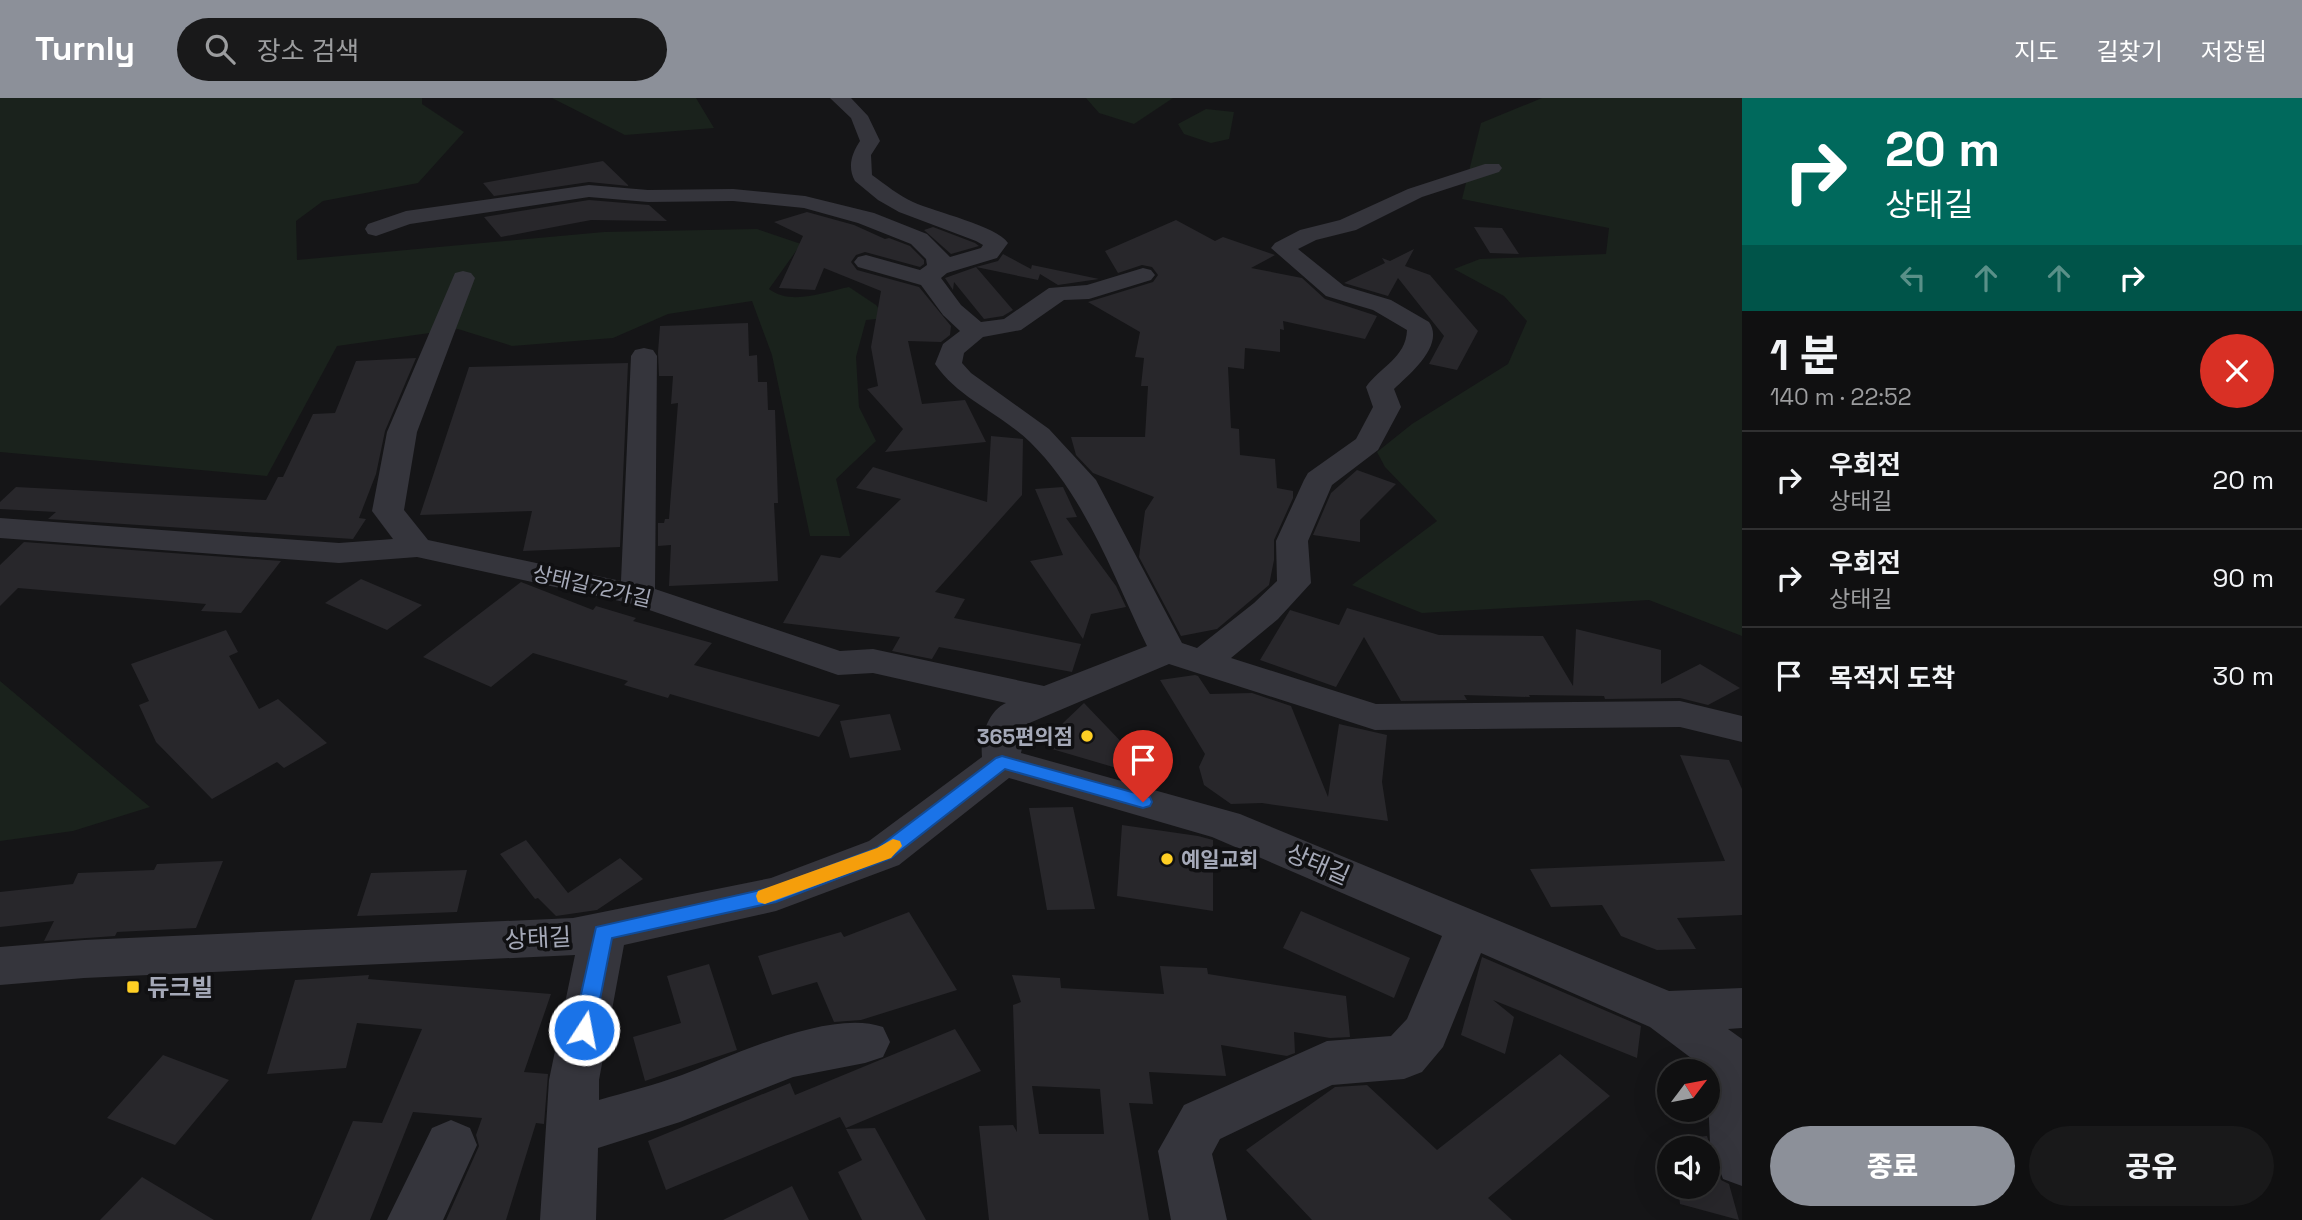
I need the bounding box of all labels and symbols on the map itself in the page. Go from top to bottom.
street label: 상태길72가길 [530,559,654,613]
place label: 365편의점 [977,723,1073,750]
marker: 365편의점 [1079,728,1095,744]
pin [1113,730,1173,802]
street label: 상태길 [1281,837,1355,891]
place label: 예일교회 [1181,846,1258,873]
marker: 예일교회 [1159,851,1175,867]
street label: 상태길 [504,921,572,955]
place label: 듀크빌 [147,972,213,1003]
marker: 듀크빌 [125,979,141,995]
position arrow [547,993,621,1067]
north arrow [1657,1059,1720,1122]

